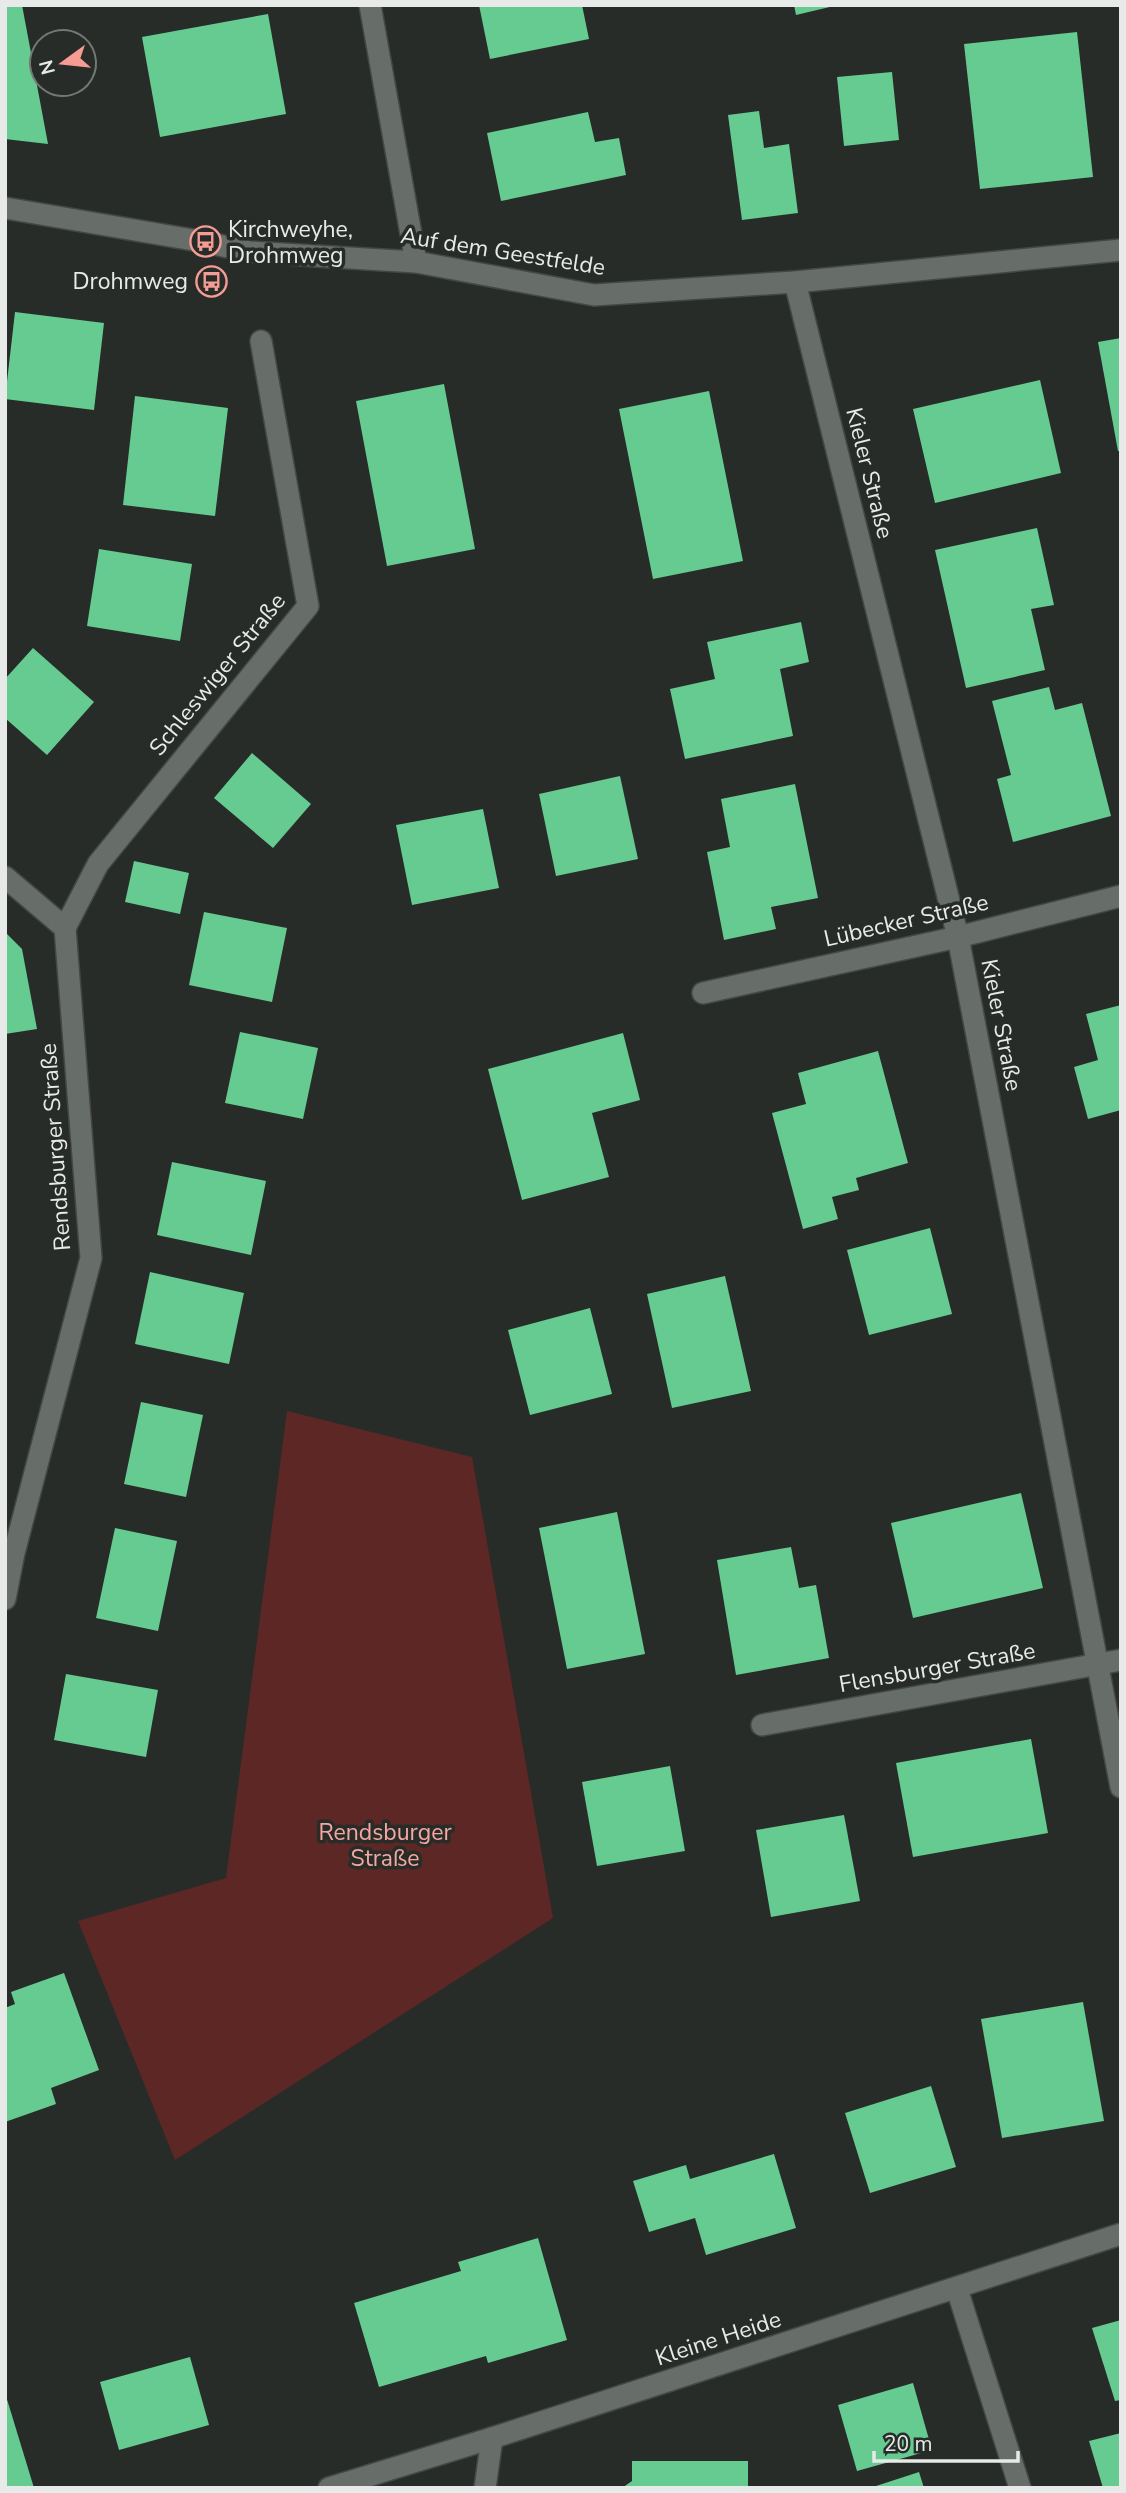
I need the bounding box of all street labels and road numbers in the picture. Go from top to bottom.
street label: Auf dem Geestfelde [398,220,607,283]
street label: Kieler Straße [838,404,901,542]
street label: Schleswiger Straße [142,586,293,762]
street label: Lübecker Straße [821,887,991,954]
street label: Kieler Straße [974,956,1029,1094]
street label: Rendsburger Straße [33,1042,78,1252]
street label: Flensburger Straße [837,1635,1038,1700]
street label: Kleine Heide [651,2304,785,2373]

